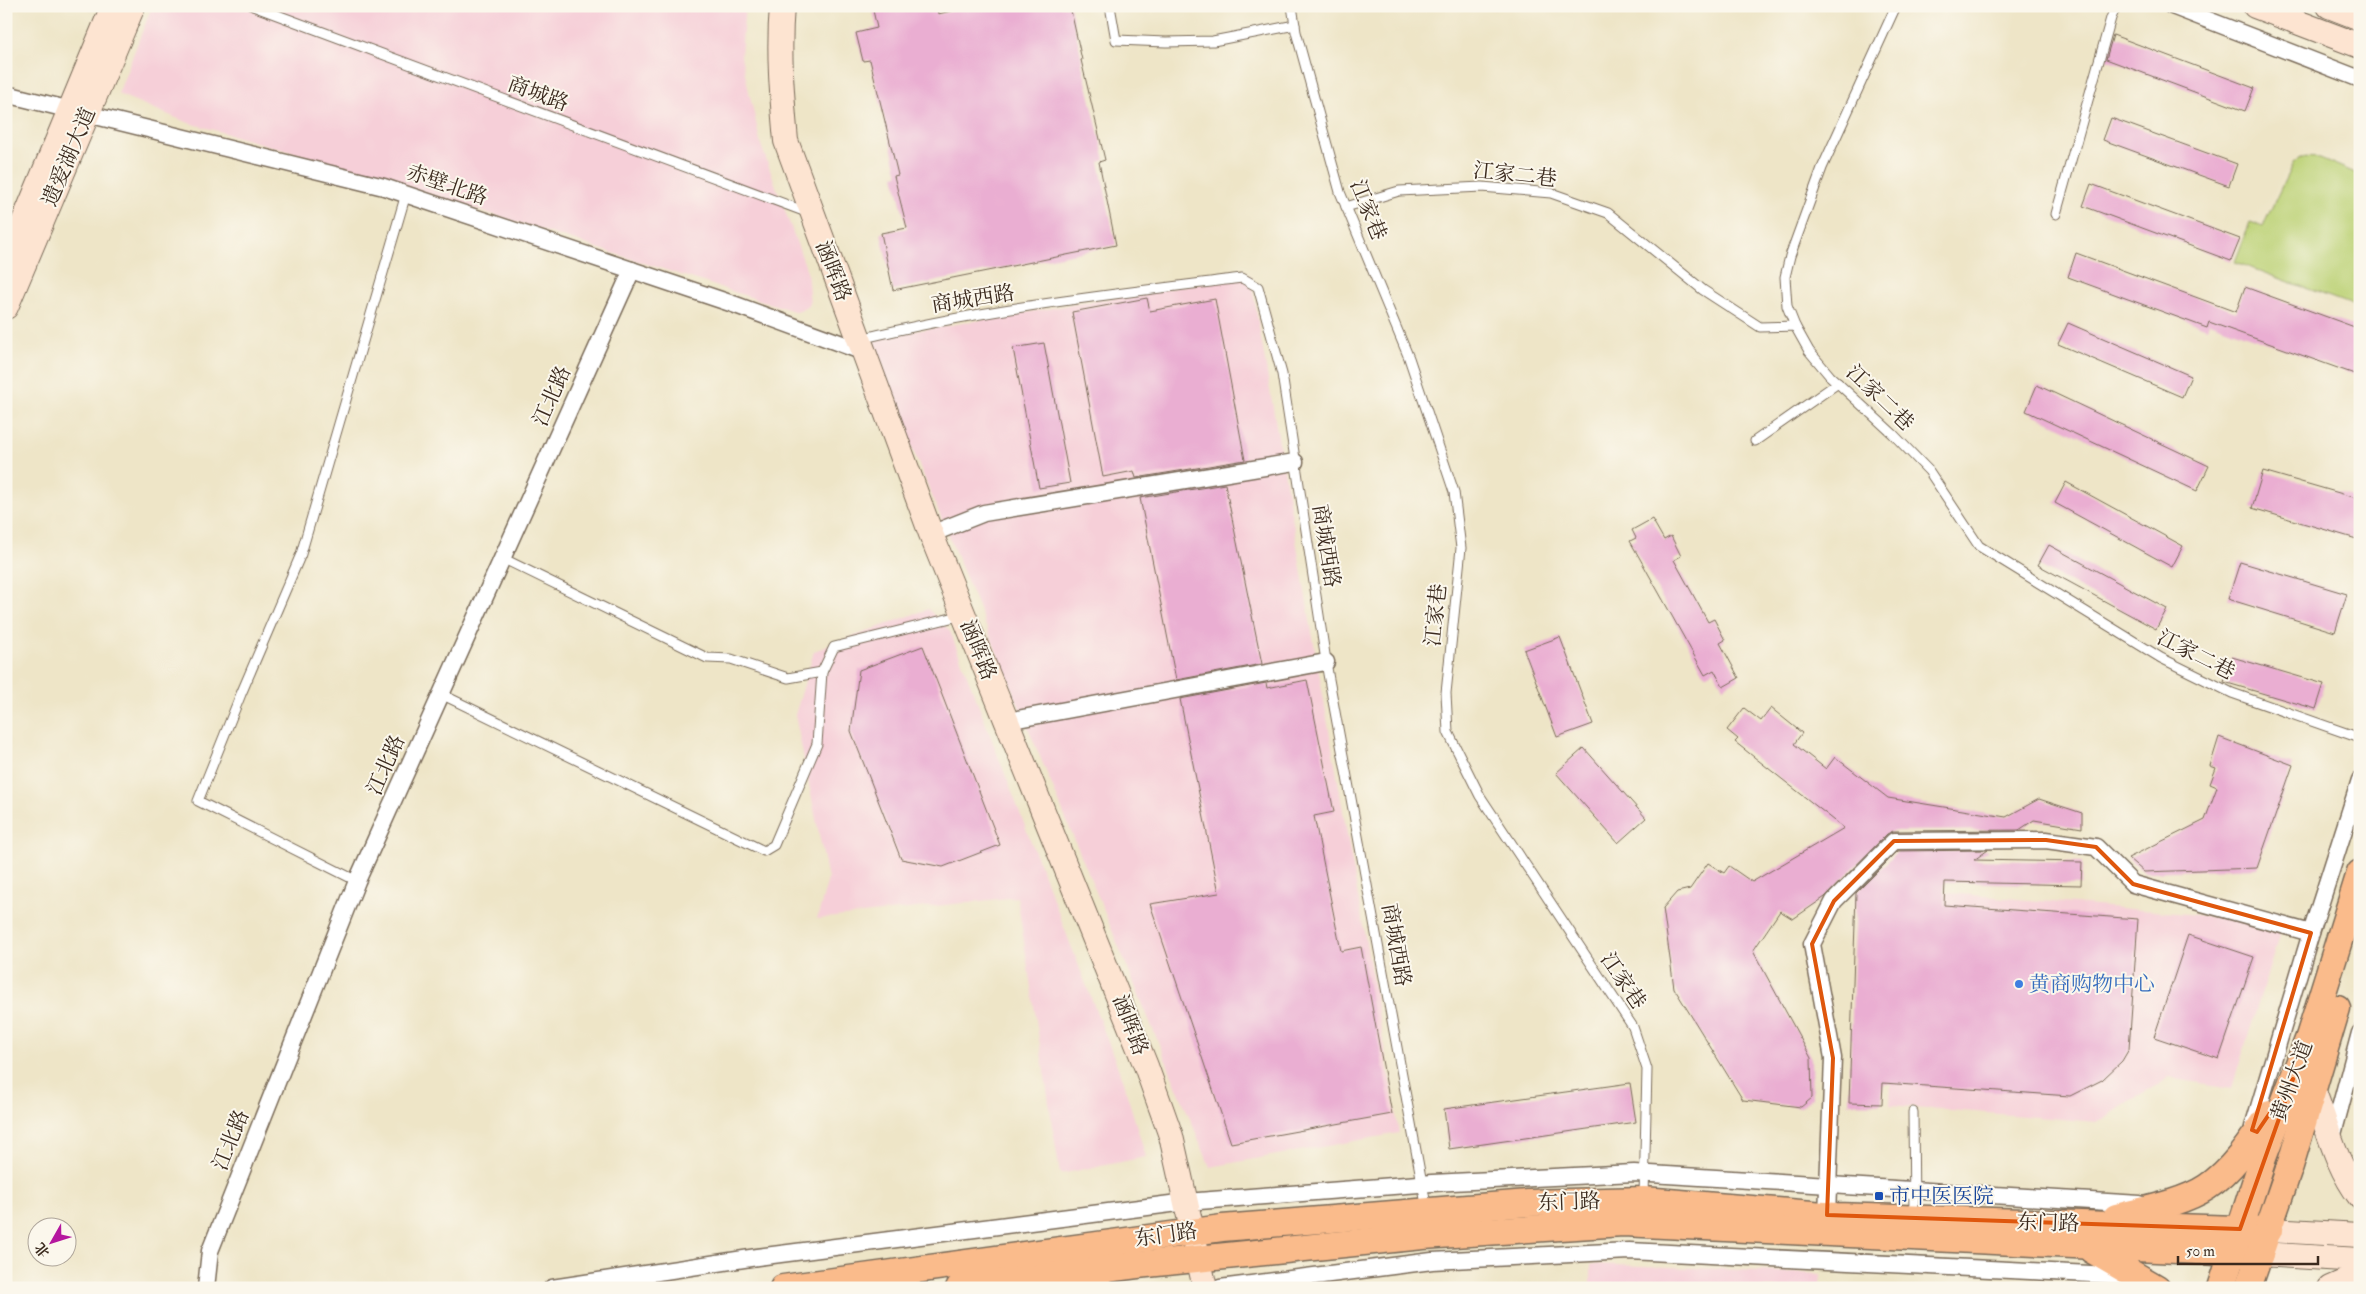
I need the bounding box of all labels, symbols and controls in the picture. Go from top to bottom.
street label: 商城路 [504,71,572,117]
street label: 遗爱湖大道 [36,103,102,211]
street label: 江家二巷 [1472,157,1558,193]
street label: 赤壁北路 [403,159,491,211]
street label: 江家巷 [1344,176,1392,244]
street label: 涵晖路 [809,237,857,305]
street label: 商城西路 [929,279,1017,319]
street label: 江家二巷 [1840,359,1920,437]
street label: 江北路 [527,362,577,430]
street label: 商城西路 [1306,502,1346,590]
street label: 江家巷 [1419,582,1453,648]
street label: 涵晖路 [954,616,1002,684]
street label: 江家二巷 [2152,624,2240,686]
street label: 江北路 [361,731,411,799]
street label: 商城西路 [1375,901,1417,989]
street label: 江家巷 [1594,947,1652,1015]
place label: 黄商购物中心 [2029,971,2155,998]
marker: 黄商购物中心 [2013,978,2025,990]
street label: 涵晖路 [1106,991,1154,1059]
street label: 黄州大道 [2265,1037,2319,1125]
street label: 江北路 [207,1106,255,1174]
place label: 市中医医院 [1889,1183,1994,1210]
street label: 东门路 [1537,1187,1601,1217]
marker: 市中医医院 [1873,1190,1885,1202]
street label: 东门路 [2016,1208,2080,1238]
north arrow [28,1216,78,1266]
street label: 东门路 [1133,1217,1199,1253]
scale bar [2178,1234,2318,1266]
text: 北 [31,1239,53,1261]
text: 50 m [2186,1242,2215,1261]

